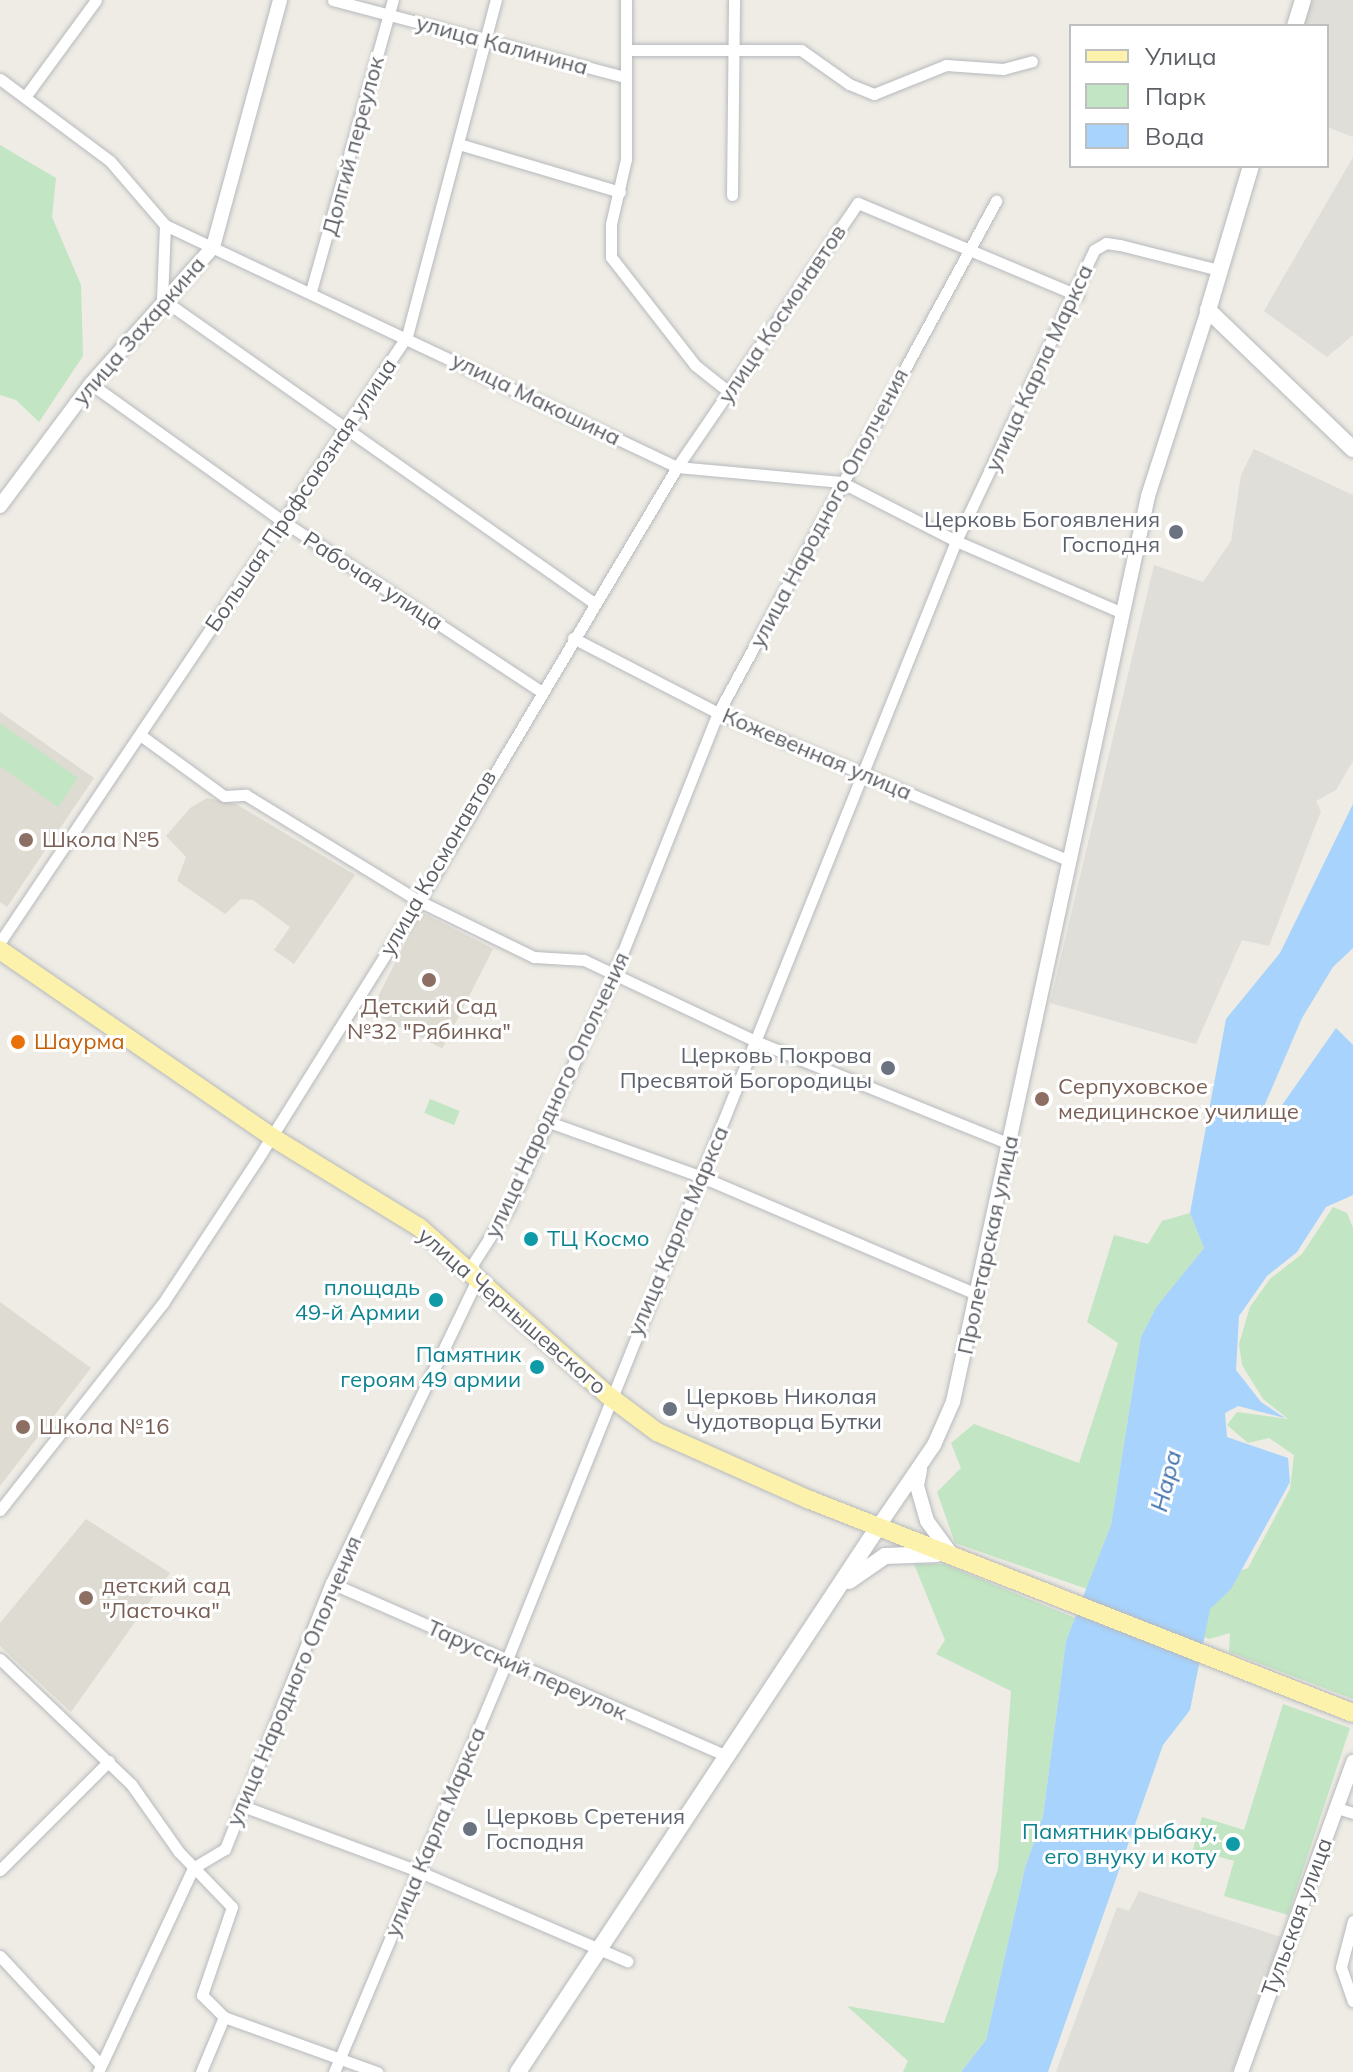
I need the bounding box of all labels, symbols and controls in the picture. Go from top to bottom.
street label: улица Калинина [413,9,591,81]
legend [1069,24,1329,168]
text: Улица [1145,41,1217,71]
street label: Долгий переулок [316,54,390,238]
text: Парк [1145,81,1206,111]
text: Вода [1145,121,1205,151]
street label: улица Космонавтов [712,220,852,408]
street label: улица Захаркина [67,251,211,411]
street label: улица Карла Маркса [979,260,1099,476]
street label: улица Макошина [447,347,625,451]
street label: Большая Профсоюзная улица [200,353,402,637]
street label: улица Народного Ополчения [744,364,914,652]
place label: Церковь Богоявления Господня [924,506,1160,558]
marker: Церковь Богоявления Господня [1167,523,1185,541]
street label: Рабочая улица [298,526,448,636]
street label: Кожевенная улица [718,702,916,806]
street label: улица Космонавтов [374,766,502,960]
place label: Школа №5 [42,827,159,853]
marker: Школа №5 [17,831,35,849]
street label: улица Народного Ополчения [479,948,635,1242]
marker: Детский Сад №32 "Рябинка" [420,971,438,989]
place label: Детский Сад №32 "Рябинка" [347,993,511,1044]
place label: Шаурма [34,1029,125,1055]
marker: Шаурма [9,1033,27,1051]
place label: Церковь Покрова Пресвятой Богородицы [620,1042,872,1094]
marker: Церковь Покрова Пресвятой Богородицы [879,1059,897,1077]
place label: Серпуховское медицинское училище [1058,1073,1299,1124]
marker: Серпуховское медицинское училище [1033,1090,1051,1108]
street label: улица Карла Маркса [622,1122,734,1340]
street label: Пролетарская улица [952,1133,1024,1357]
street label: улица Чернышевского [412,1222,612,1400]
place label: ТЦ Космо [547,1226,650,1252]
marker: ТЦ Космо [522,1230,540,1248]
place label: площадь 49-й Армии [295,1274,420,1326]
marker: площадь 49-й Армии [427,1291,445,1309]
place label: Памятник героям 49 армии [340,1341,521,1392]
marker: Памятник героям 49 армии [528,1358,546,1376]
place label: Церковь Николая Чудотворца Бутки [686,1383,882,1434]
marker: Церковь Николая Чудотворца Бутки [661,1400,679,1418]
place label: Школа №16 [39,1414,170,1440]
marker: Школа №16 [14,1418,32,1436]
water label: Нара [1144,1447,1188,1515]
street label: улица Народного Ополчения [221,1532,367,1830]
place label: детский сад "Ласточка" [102,1572,230,1624]
marker: детский сад "Ласточка" [77,1589,95,1607]
street label: Тарусский переулок [423,1614,631,1726]
street label: улица Карла Маркса [379,1723,491,1941]
place label: Церковь Сретения Господня [486,1803,685,1854]
place label: Памятник рыбаку, его внуку и коту [1022,1818,1217,1870]
marker: Церковь Сретения Господня [461,1820,479,1838]
street label: Тульская улица [1256,1834,1338,2000]
marker: Памятник рыбаку, его внуку и коту [1224,1835,1242,1853]

